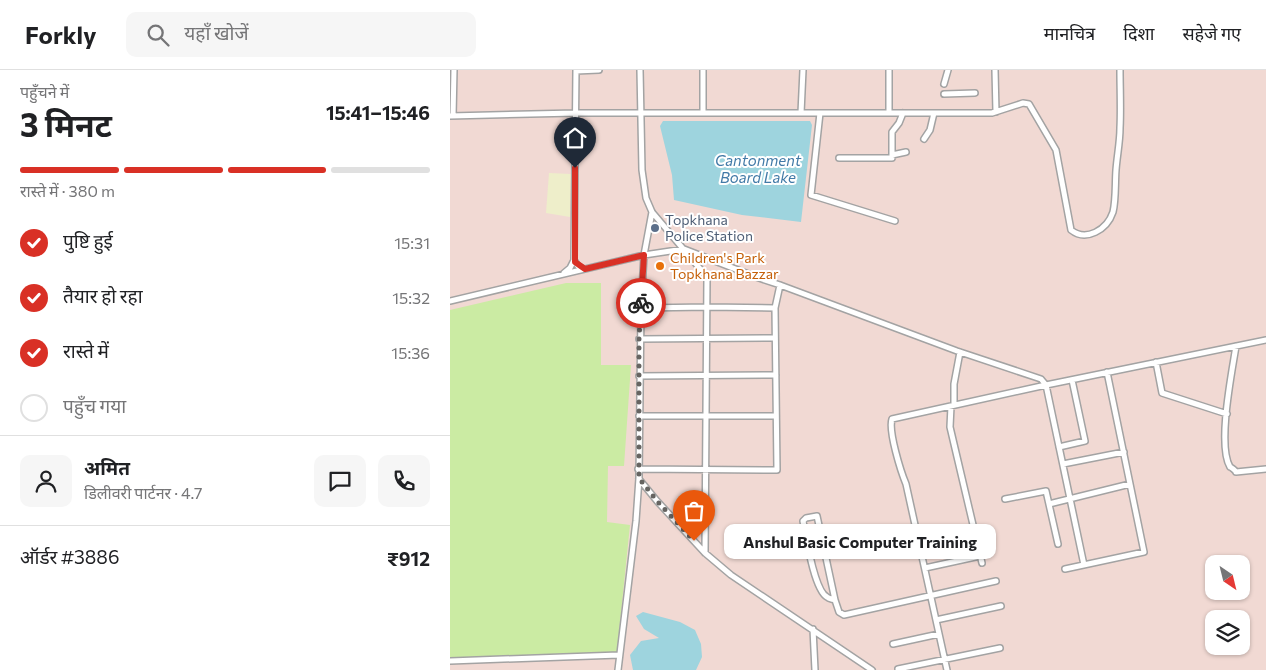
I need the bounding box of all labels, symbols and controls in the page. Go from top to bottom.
search box [126,12,476,57]
text: Forkly [25,20,96,49]
icon: search [144,21,172,49]
text: यहाँ खोजें [184,21,249,44]
text: मानचित्र [1044,22,1095,44]
text: दिशा [1123,22,1154,44]
text: सहेजे गए [1182,22,1241,44]
text: पहुँचने में [20,82,69,101]
text: 15:41–15:46 [326,101,430,124]
text: 3 मिनट [20,104,112,144]
pin [554,117,596,168]
icon: home [561,124,589,152]
water label: Cantonment Board Lake [715,151,802,186]
text: रास्ते में · 380 m [20,181,115,200]
place label: Topkhana Police Station [665,211,753,244]
marker: Topkhana Police Station [649,222,661,234]
icon: check [20,229,48,257]
text: पुष्टि हुई [63,229,113,252]
text: 15:31 [394,233,430,252]
place label: Children's Park Topkhana Bazzar [670,249,779,282]
marker: Children's Park Topkhana Bazzar [654,260,666,272]
courier [616,278,666,328]
icon: check [20,284,48,312]
text: तैयार हो रहा [63,284,143,307]
text: 15:32 [392,288,430,307]
icon: bike [627,289,655,317]
icon: check [20,339,48,367]
text: रास्ते में [63,339,109,362]
text: 15:36 [391,343,430,362]
text: पहुँच गया [63,394,126,417]
button: person [20,455,72,507]
button: chat [314,455,366,507]
button: phone [378,455,430,507]
text: अमित [84,456,130,479]
text: डिलीवरी पार्टनर · 4.7 [84,483,203,502]
pin [673,490,715,541]
icon: bag [680,497,708,525]
callout: Anshul Basic Computer Training [724,524,996,558]
text: Anshul Basic Computer Training [743,532,977,551]
text: ऑर्डर #3886 [20,545,119,568]
text: ₹912 [387,547,430,570]
north arrow [1205,555,1250,600]
map controls [1205,555,1250,655]
button: layers [1205,610,1250,655]

